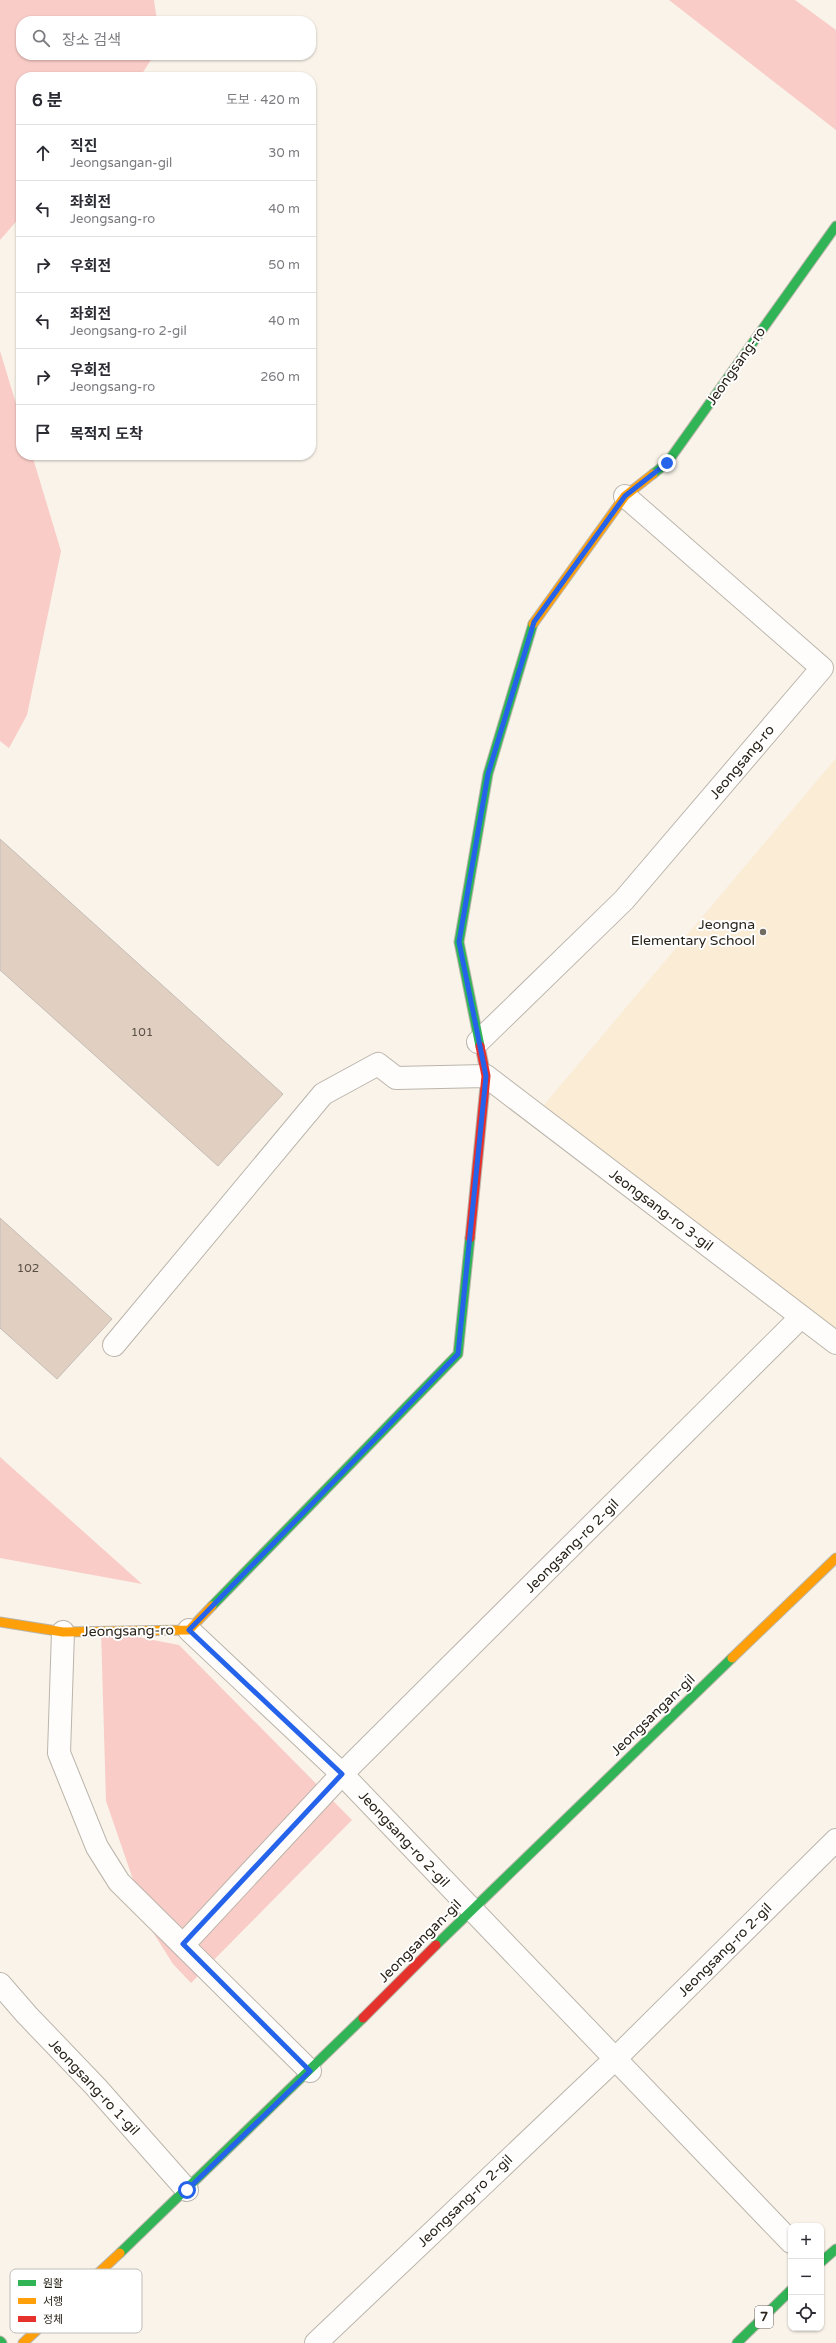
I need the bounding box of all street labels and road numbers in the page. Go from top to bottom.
street label: Jeongsang-ro [703,324,769,408]
street label: Jeongsang-ro [706,721,778,803]
street label: Jeongsang-ro 3-gil [606,1165,716,1255]
street label: Jeongsang-ro 2-gil [522,1496,622,1596]
street label: Jeongsang-ro [82,1622,174,1640]
street label: Jeongsangan-gil [607,1671,699,1759]
street label: Jeongsang-ro 2-gil [355,1787,453,1891]
street label: Jeongsangan-gil [375,1896,465,1986]
street label: Jeongsang-ro 2-gil [675,1900,775,2000]
street label: Jeongsang-ro 1-gil [45,2035,143,2139]
street label: Jeongsang-ro 2-gil [414,2151,516,2251]
road number: 7 [755,2306,773,2328]

